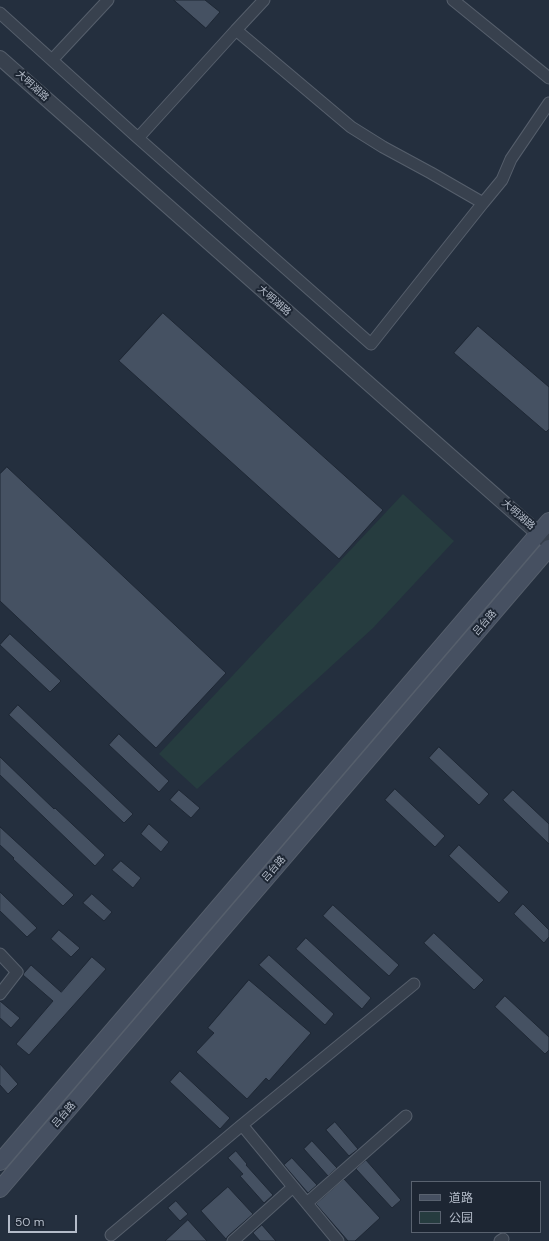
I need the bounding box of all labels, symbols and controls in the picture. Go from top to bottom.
street label: 大明湖路 [13,68,51,104]
street label: 大明湖路 [255,283,293,319]
street label: 大明湖路 [499,497,537,533]
street label: 吕台路 [471,608,499,638]
street label: 吕台路 [260,854,288,884]
street label: 吕台路 [50,1100,78,1130]
legend [411,1181,541,1233]
text: 道路 [449,1190,473,1206]
scale bar [10,1207,79,1233]
text: 公园 [449,1210,473,1226]
text: 50 m [15,1214,44,1230]

